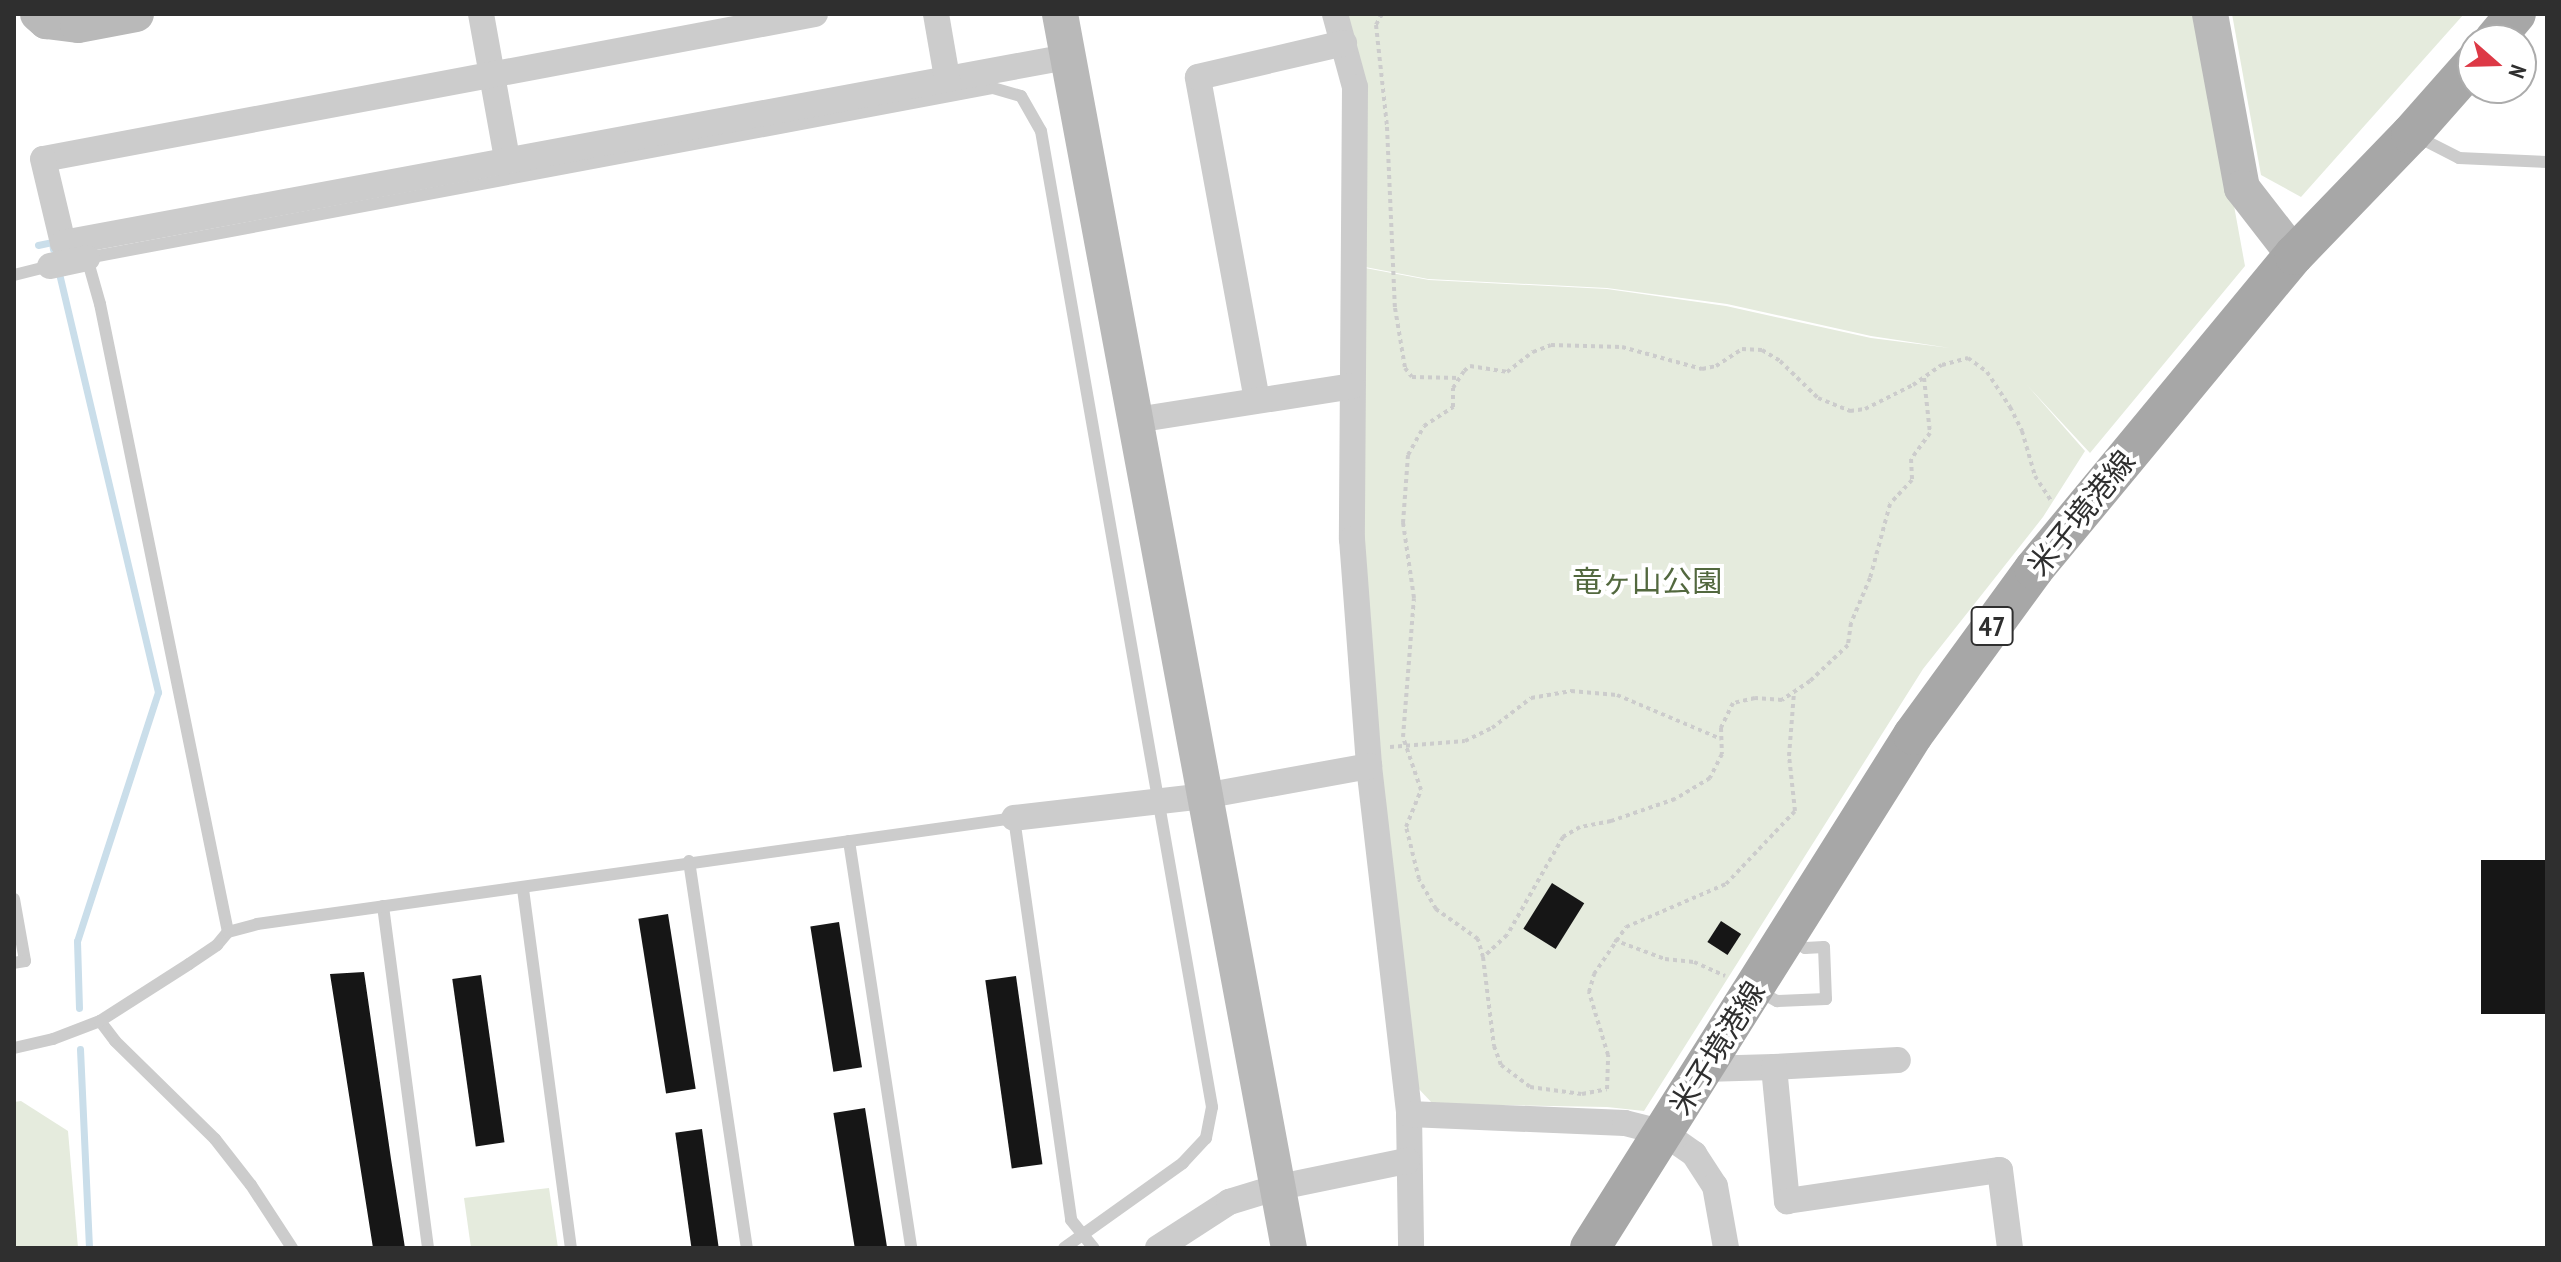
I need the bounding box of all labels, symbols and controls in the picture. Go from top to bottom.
north arrow [2457,24,2537,104]
text: N [2502,61,2533,82]
street label: 米子境港線 [2020,443,2142,583]
park label: 竜ヶ山公園 [1572,563,1722,599]
road number: 47 [1970,602,2014,650]
street label: 米子境港線 [1662,975,1772,1121]

